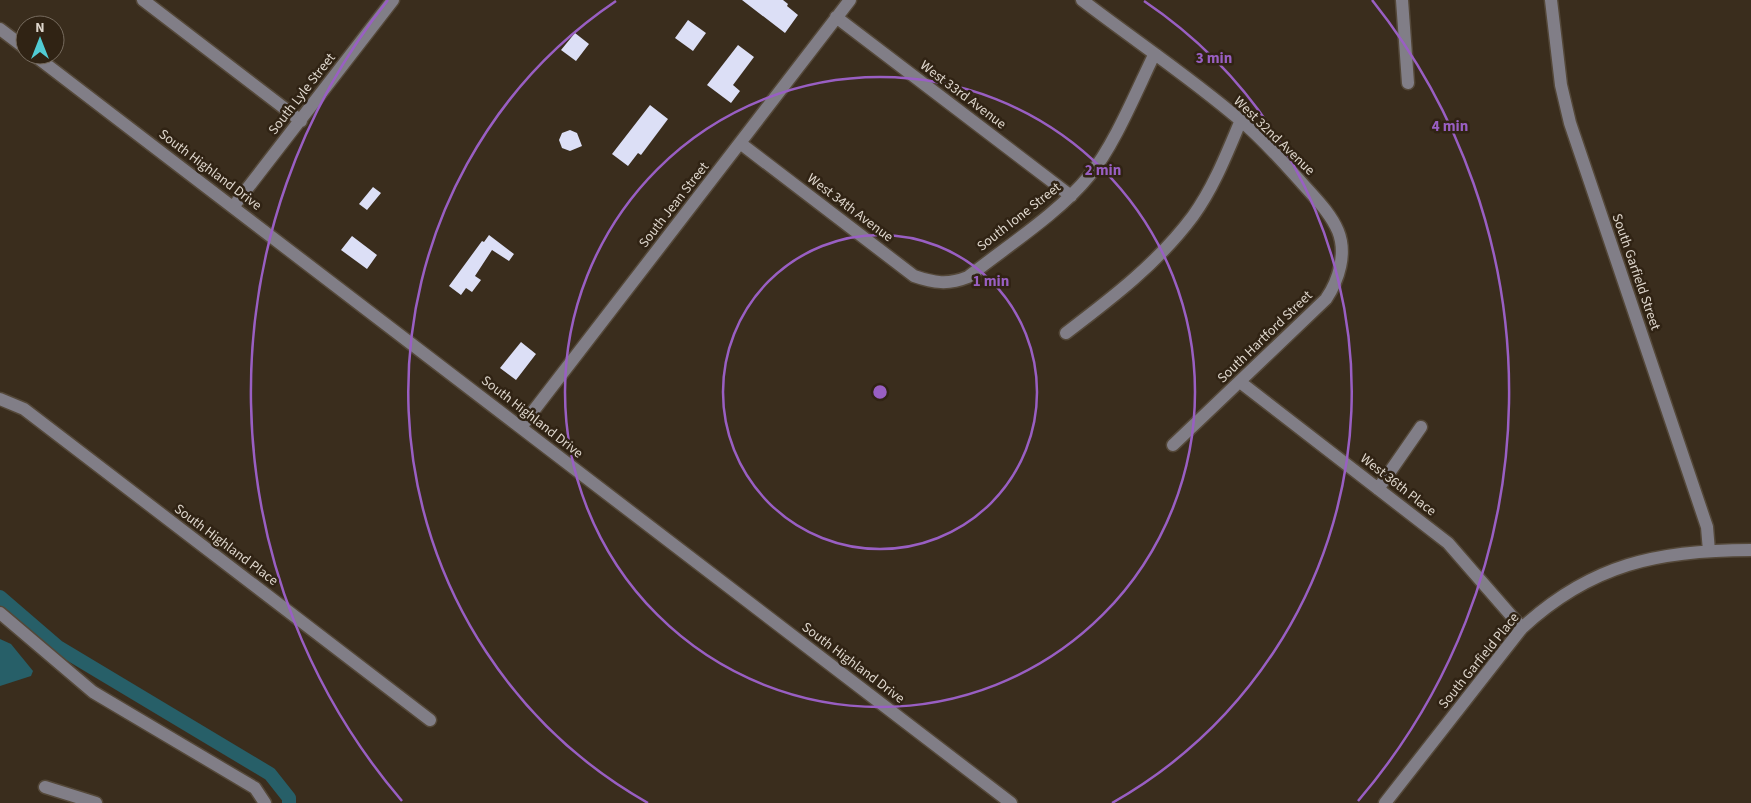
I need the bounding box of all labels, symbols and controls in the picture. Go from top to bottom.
north arrow [15,15,65,65]
text: N [35,18,45,38]
text: 3 min [1196,48,1232,69]
street label: South Lyle Street [264,49,341,139]
street label: West 33rd Avenue [916,56,1010,134]
street label: West 32nd Avenue [1229,92,1319,180]
text: 4 min [1432,116,1468,137]
street label: South Highland Drive [154,125,266,215]
street label: South Jean Street [634,158,714,252]
text: 2 min [1085,160,1121,181]
street label: West 34th Avenue [803,169,897,247]
street label: South Ione Street [973,178,1065,256]
street label: South Garfield Street [1607,211,1665,333]
text: 1 min [973,271,1009,292]
street label: South Hartford Street [1213,286,1317,388]
street label: South Highland Drive [477,371,587,463]
centre of rings [871,383,889,401]
street label: West 36th Place [1356,449,1440,521]
street label: South Highland Place [170,499,282,591]
street label: South Garfield Place [1434,609,1524,713]
street label: South Highland Drive [797,618,909,708]

